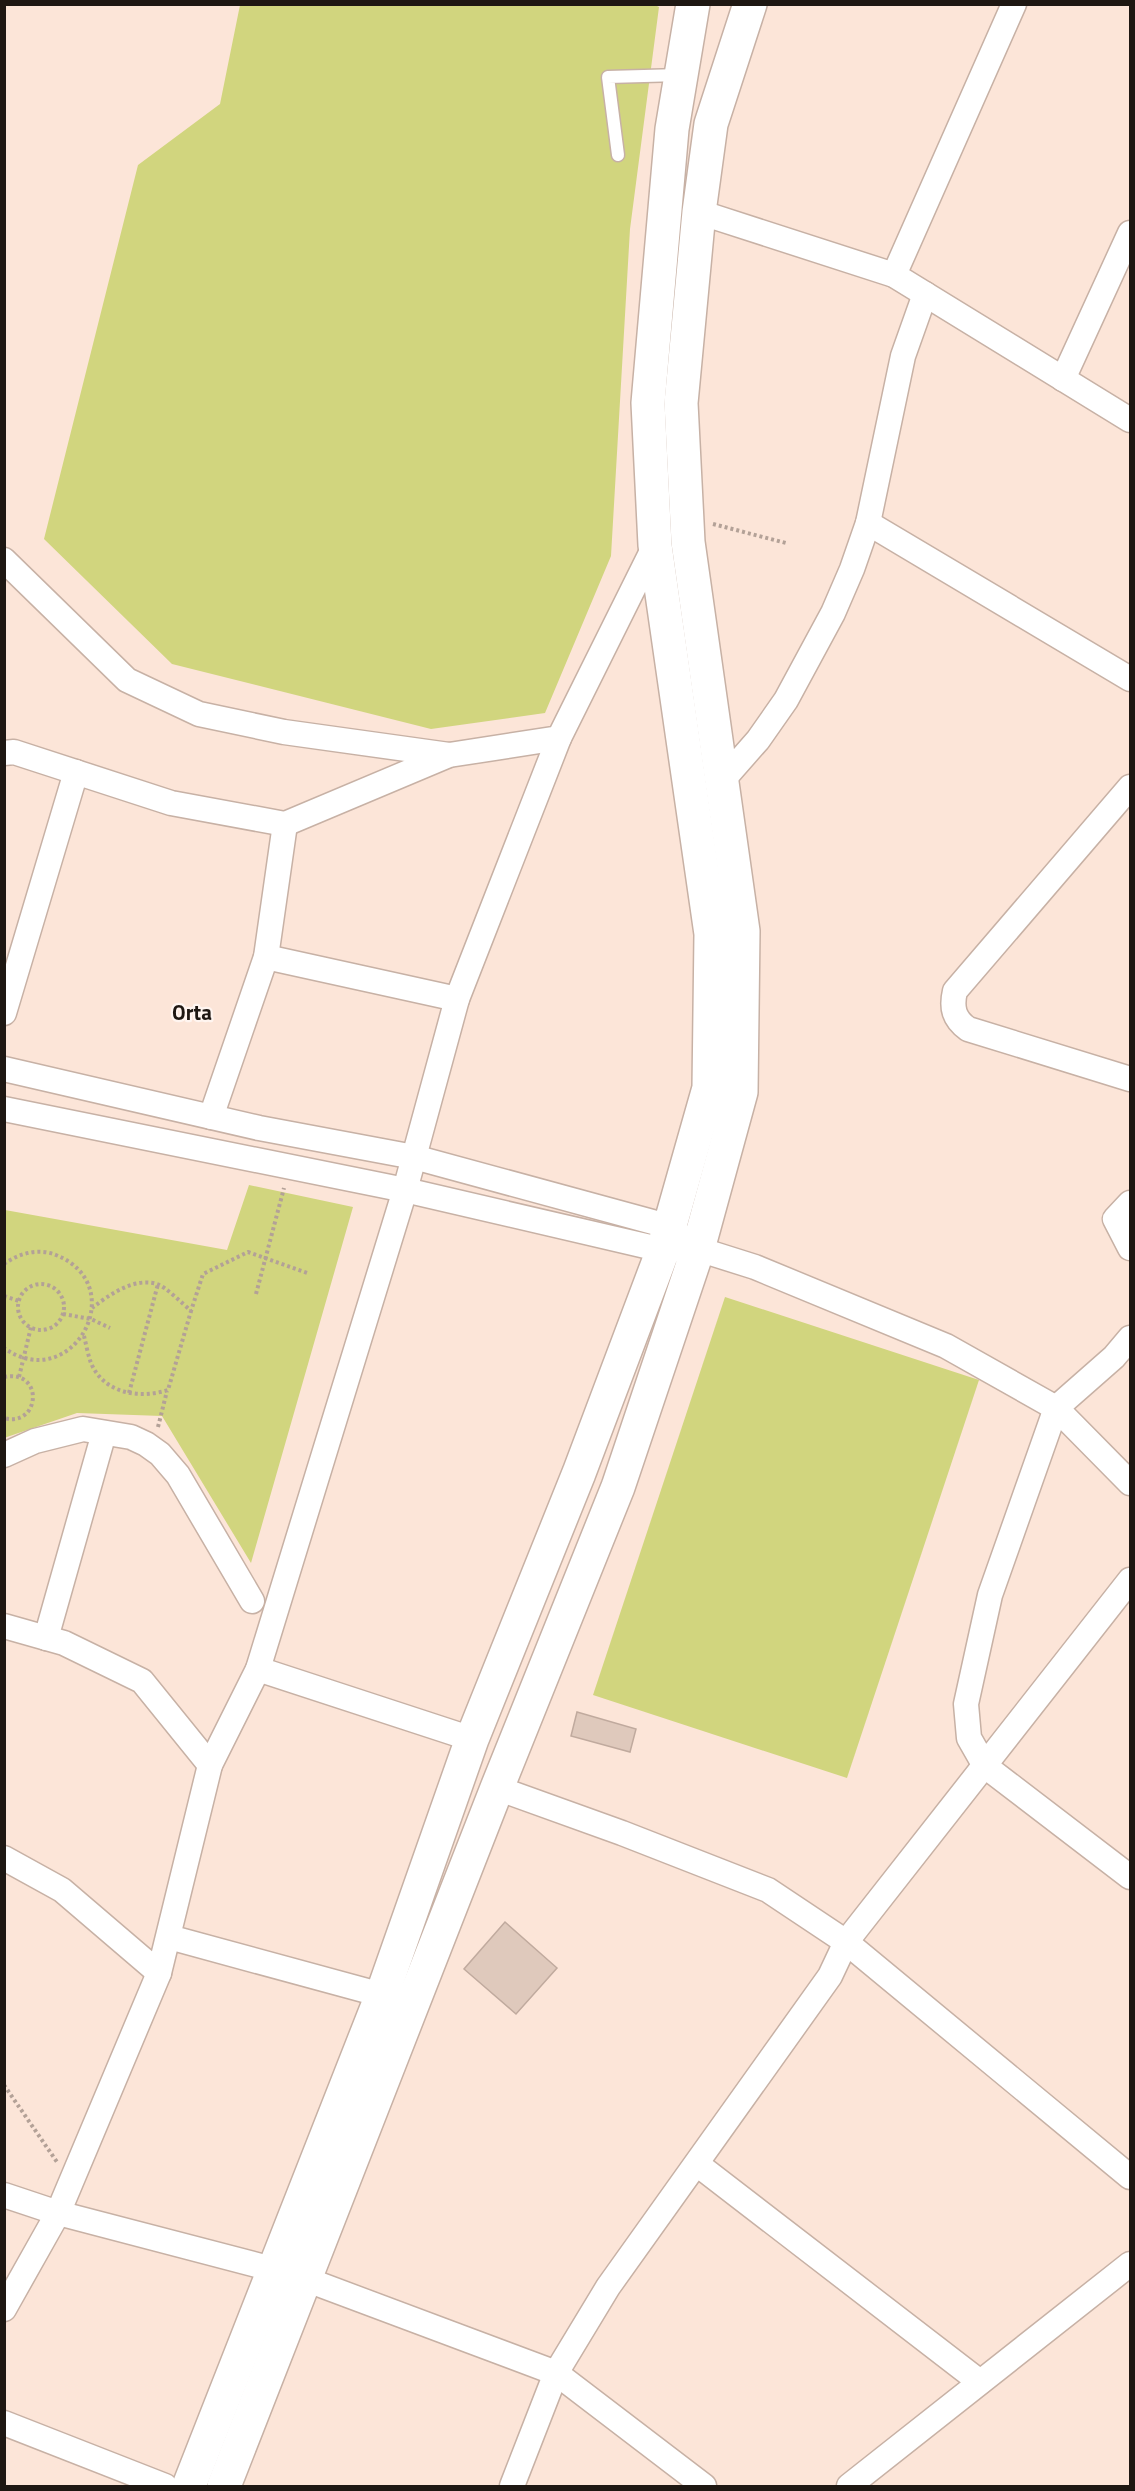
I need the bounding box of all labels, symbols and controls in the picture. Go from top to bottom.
district label: Orta [172,996,212,1028]

